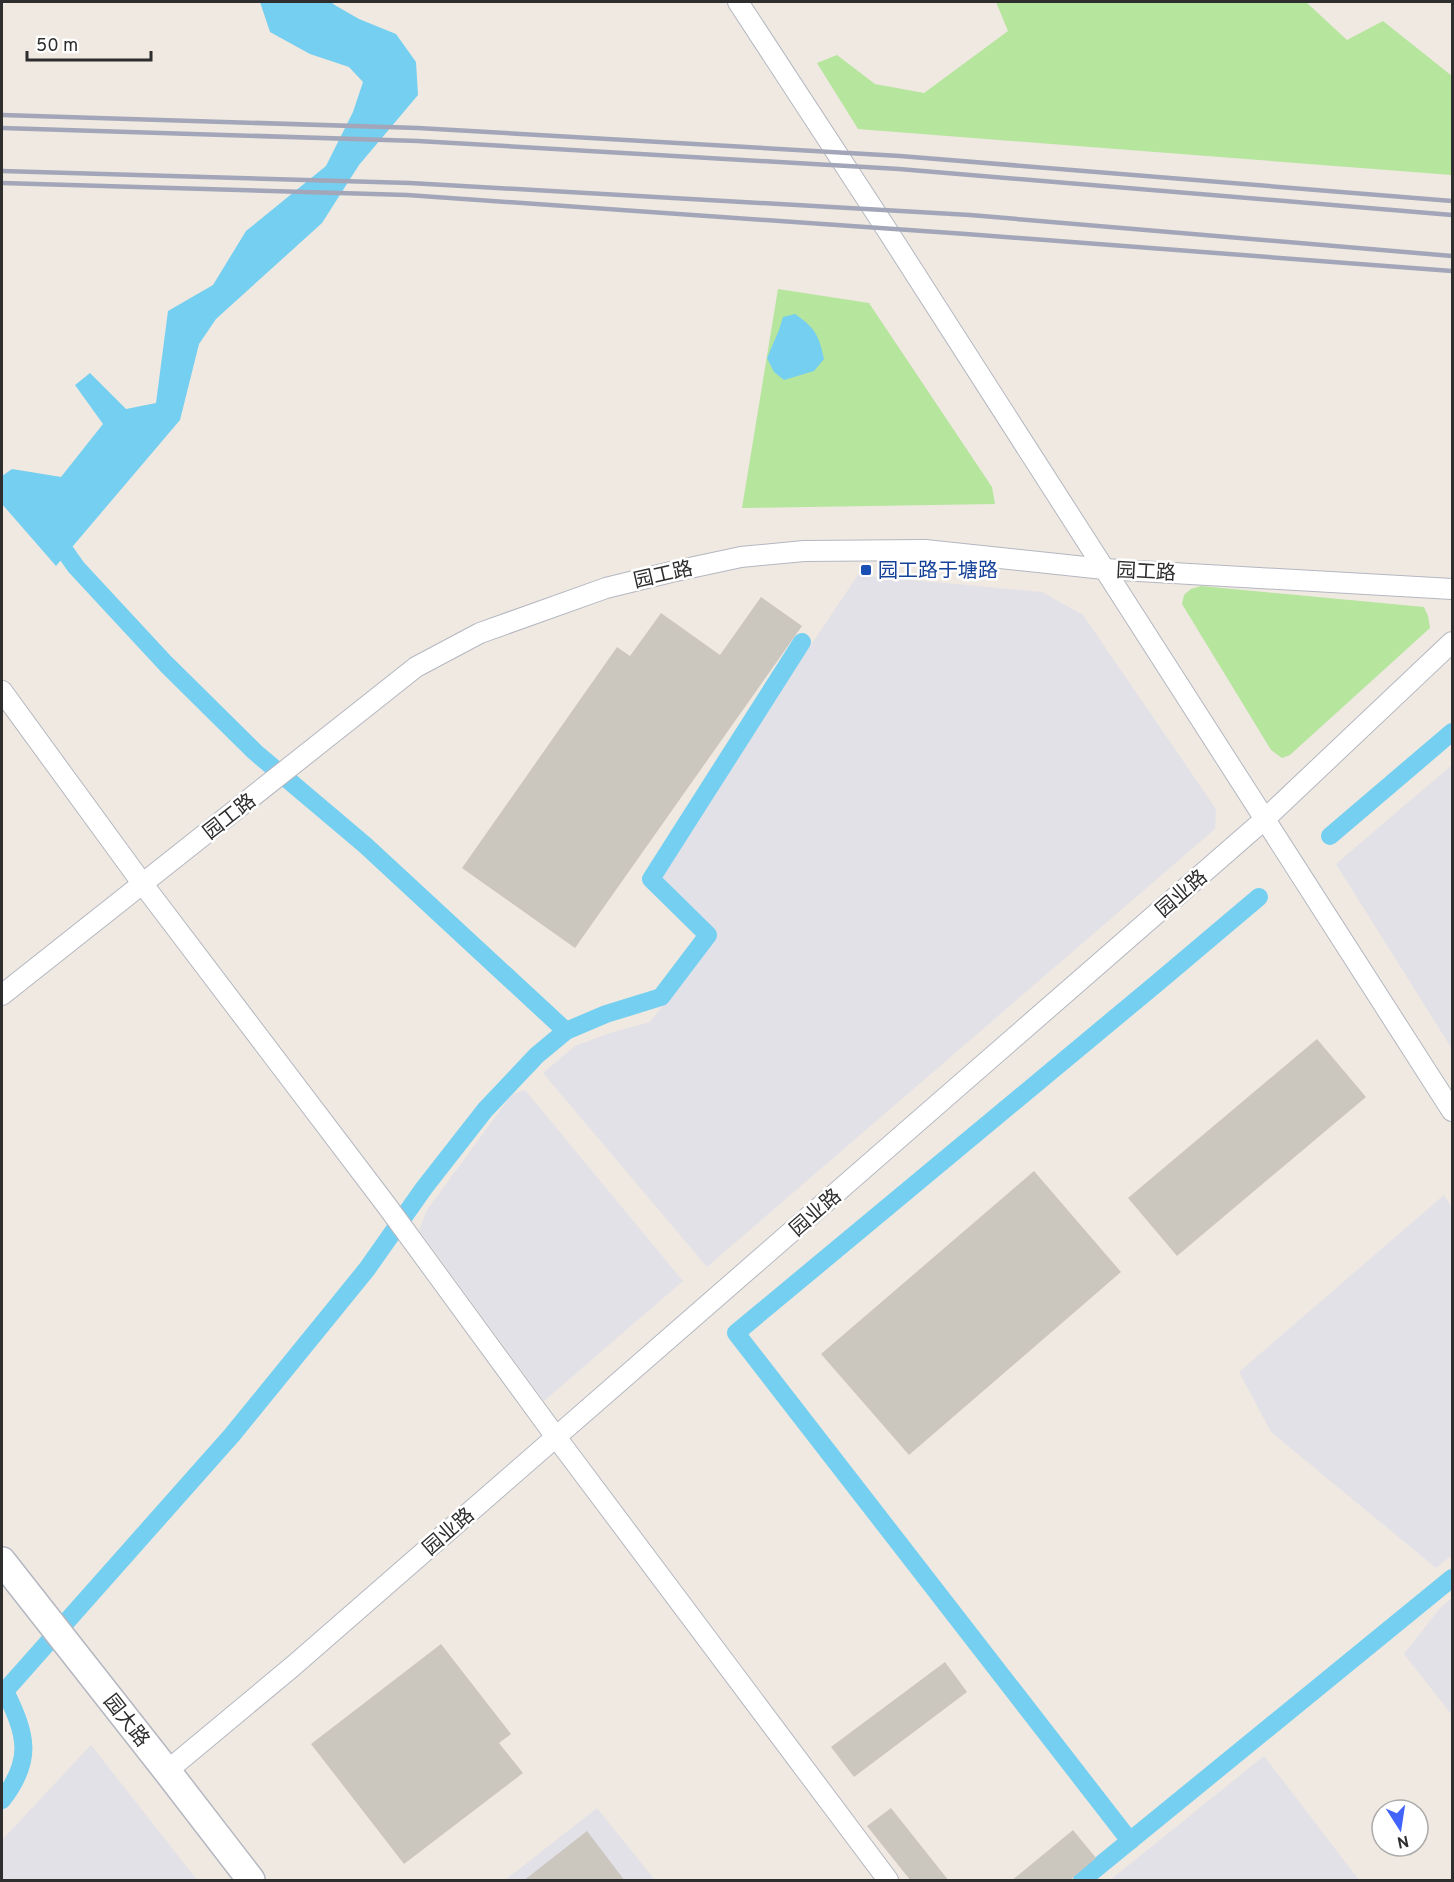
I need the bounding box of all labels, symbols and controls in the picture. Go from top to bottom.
scale bar [27,24,152,62]
text: 50 m [36,35,78,58]
street label: 园工路 [631,557,696,595]
street label: 园工路 [1115,558,1177,588]
place label: 园工路于塘路 [878,559,998,585]
marker: 园工路于塘路 [859,563,873,577]
street label: 园工路 [199,789,262,846]
street label: 园业路 [1151,865,1213,924]
street label: 园业路 [785,1184,847,1243]
street label: 园业路 [418,1503,480,1562]
street label: 园大路 [97,1690,154,1753]
north arrow [1370,1798,1430,1858]
text: N [1395,1830,1410,1852]

